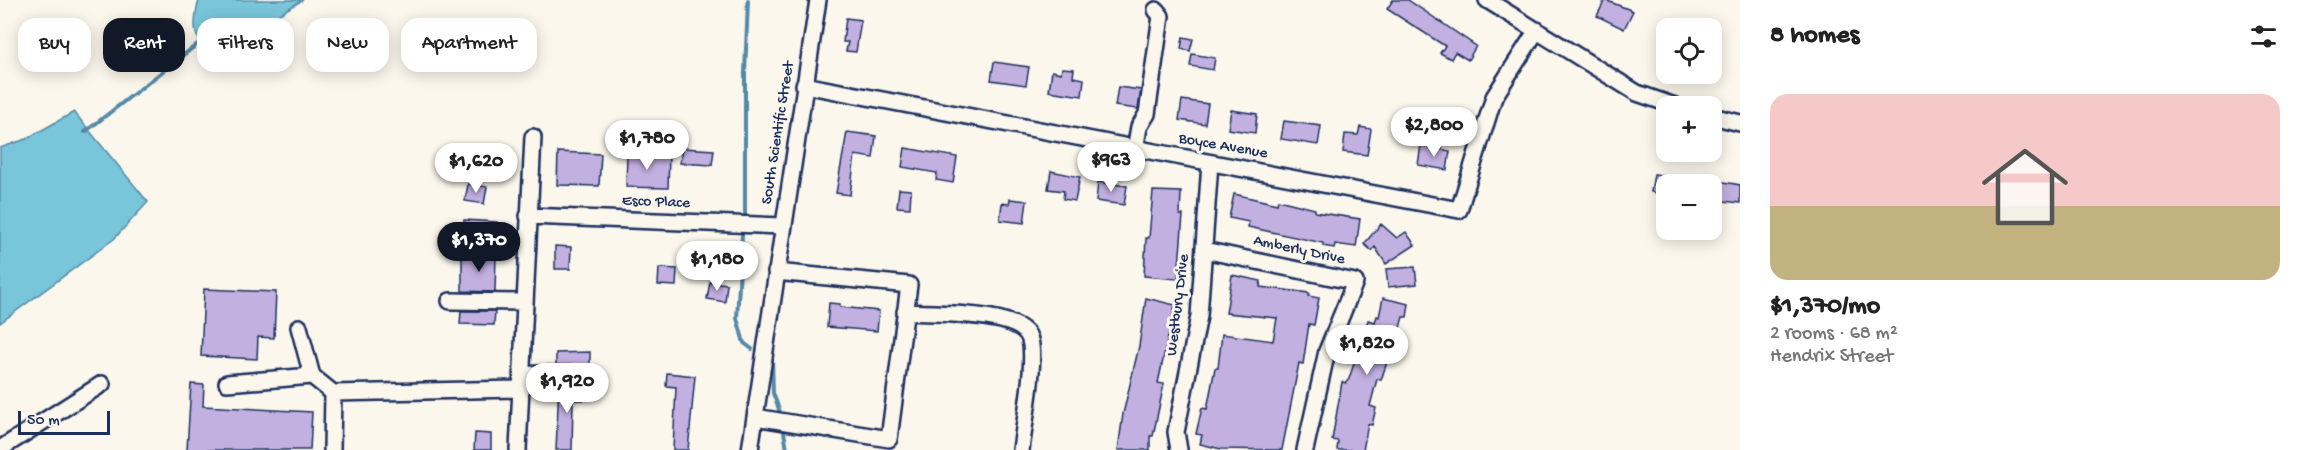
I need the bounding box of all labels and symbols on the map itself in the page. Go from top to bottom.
street label: South Scientific Street [758,59,800,206]
pin: $2,800 [1385,107,1483,158]
pin: $1,780 [598,120,696,171]
street label: Boyce Avenue [1176,130,1270,164]
pin: $963 [1075,142,1147,193]
pin: $1,620 [427,143,525,194]
street label: Esco Place [622,192,691,214]
pin: $1,370 [430,222,528,273]
street label: Amberly Drive [1251,232,1347,270]
pin: $1,180 [668,241,766,292]
street label: Westbury Drive [1163,252,1195,357]
pin: $1,820 [1318,325,1416,376]
pin: $1,920 [518,363,616,414]
scale bar [18,408,110,436]

